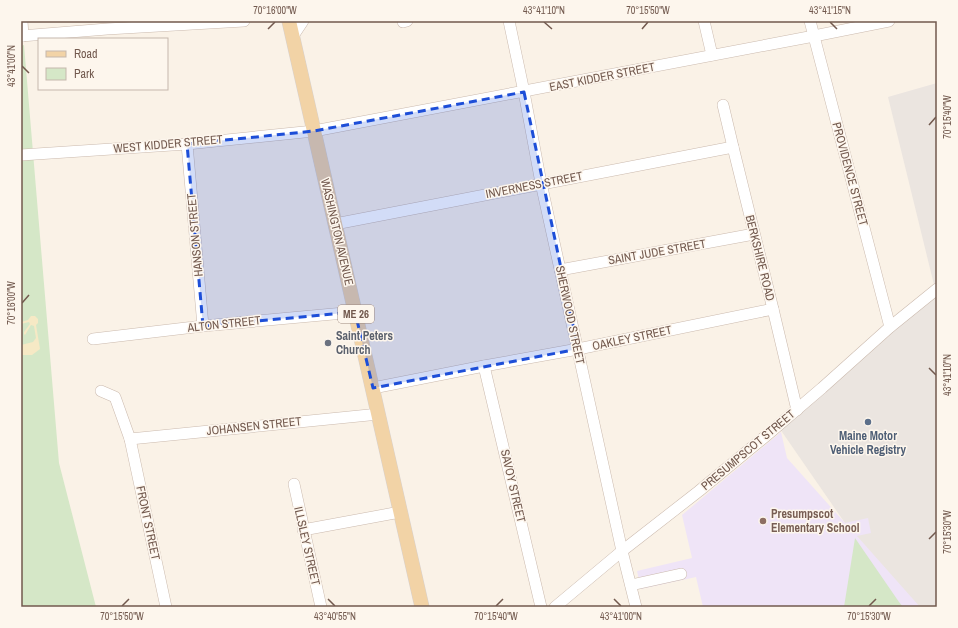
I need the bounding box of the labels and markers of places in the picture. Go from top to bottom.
place label: Saint Peters Church [336,328,393,358]
marker: Saint Peters Church [323,338,333,348]
marker: Maine Motor Vehicle Registry [863,417,873,427]
place label: Maine Motor Vehicle Registry [830,428,906,458]
place label: Presumpscot Elementary School [771,506,860,536]
marker: Presumpscot Elementary School [758,516,768,526]

